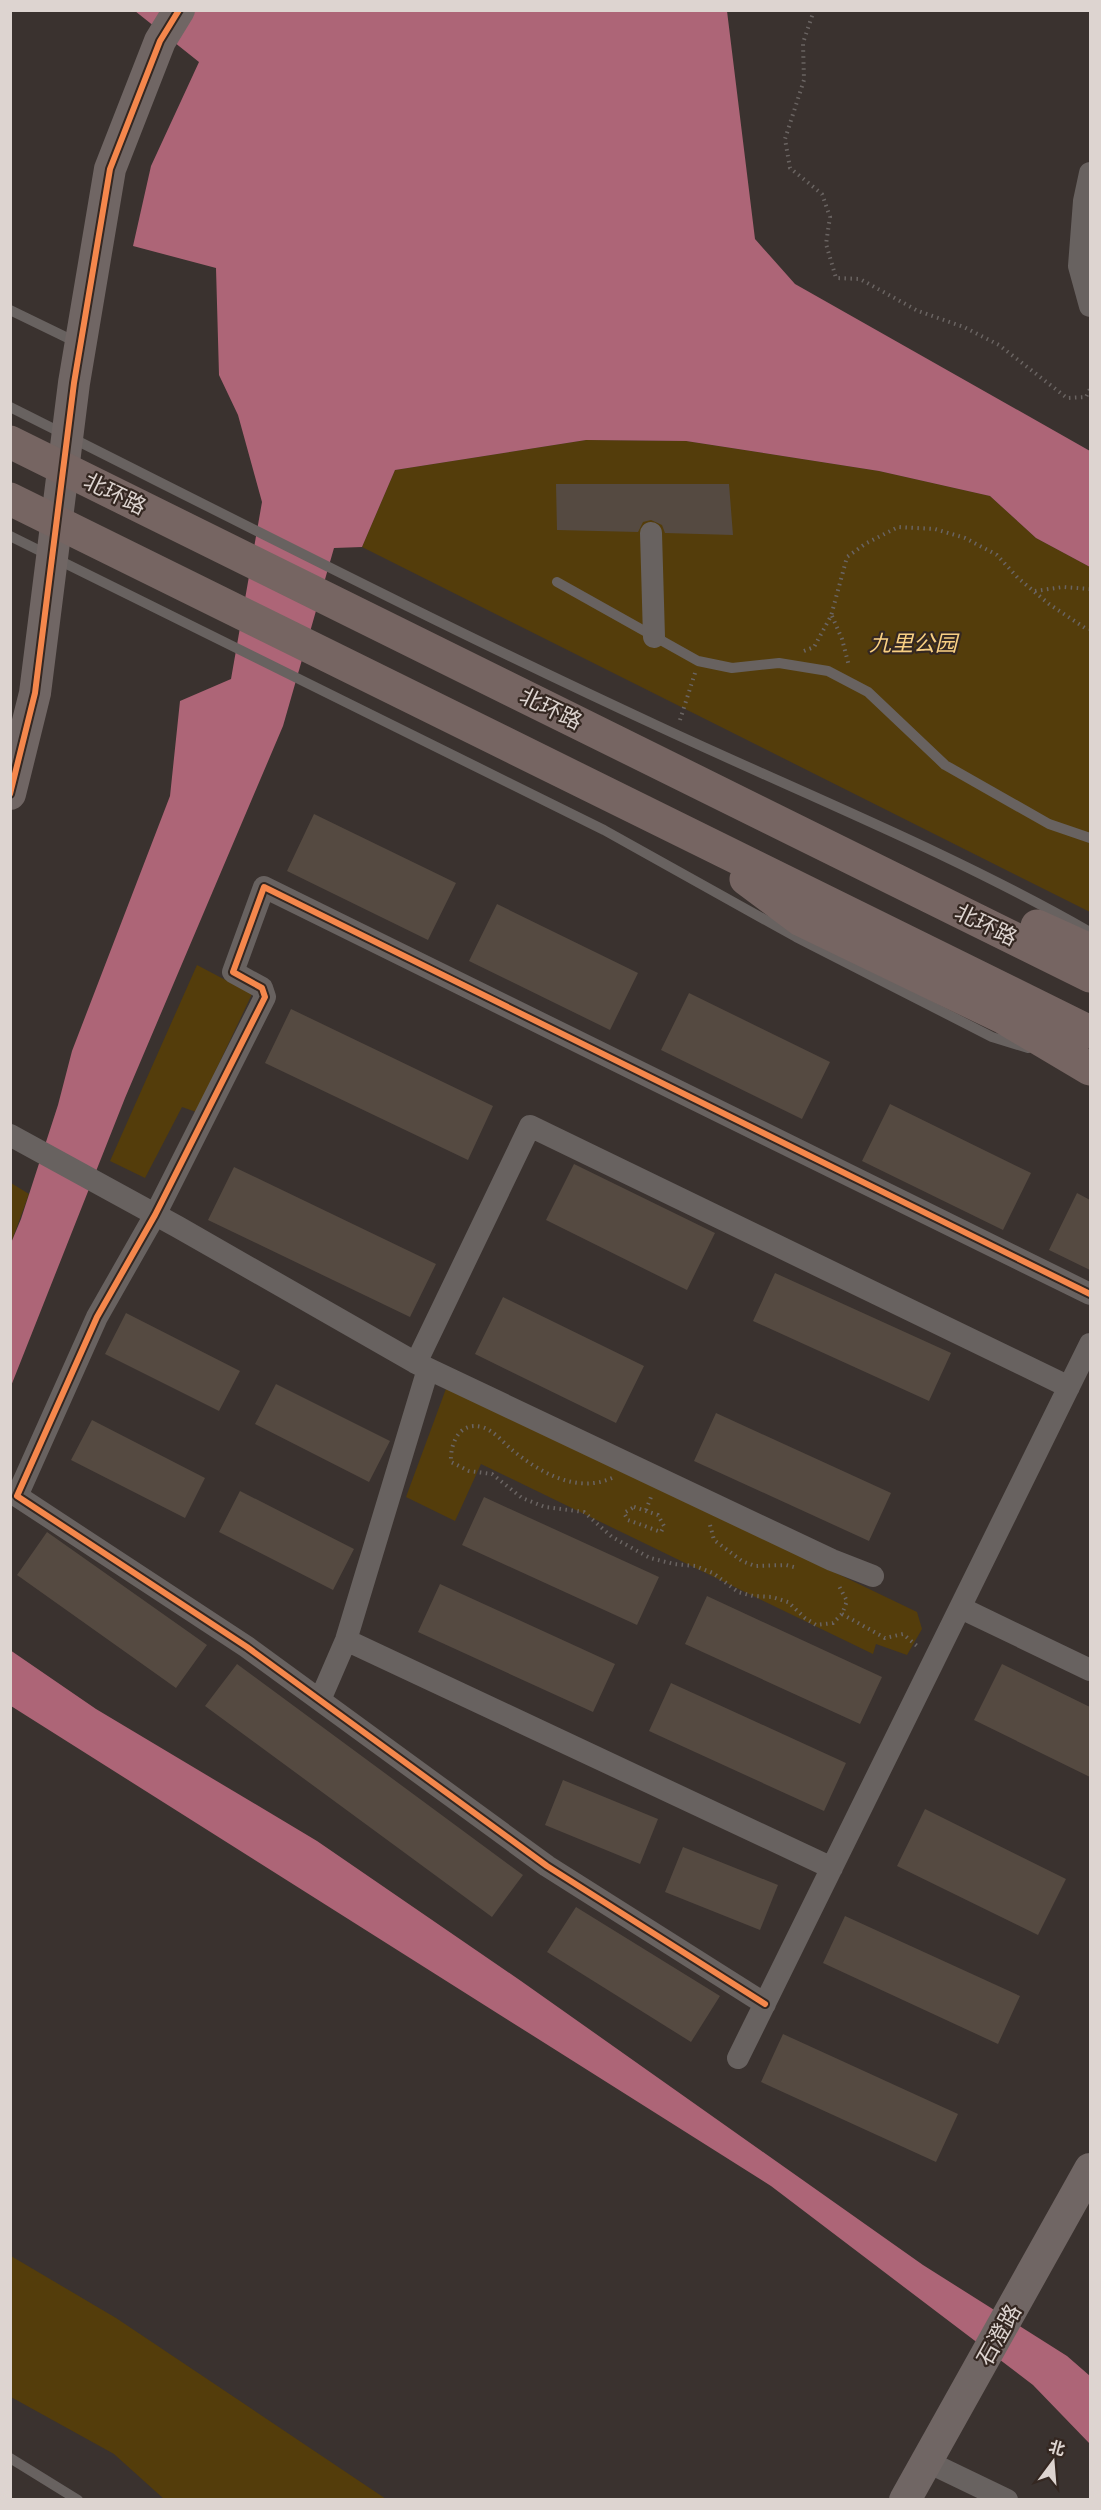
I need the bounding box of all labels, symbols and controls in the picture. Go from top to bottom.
street label: 北环路 [79,467,151,521]
park label: 九里公园 [869,630,960,657]
street label: 北环路 [515,682,587,736]
street label: 北环路 [950,898,1022,952]
street label: 石澄路 [971,2300,1027,2370]
north arrow [1023,2432,1083,2492]
text: 北 [1047,2437,1067,2459]

